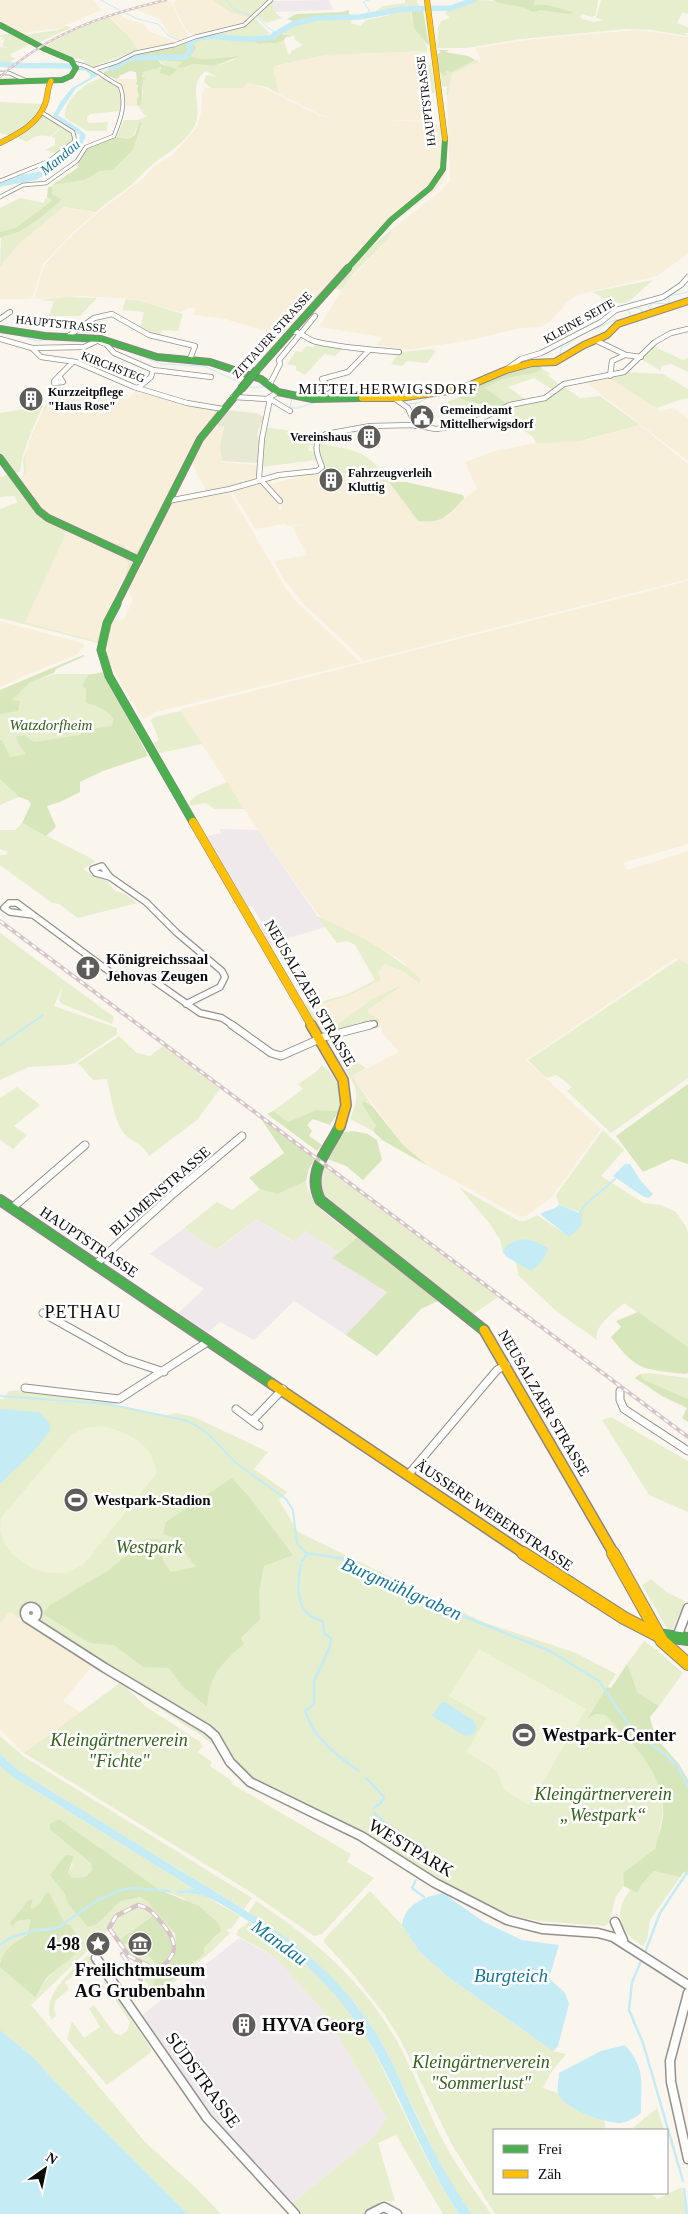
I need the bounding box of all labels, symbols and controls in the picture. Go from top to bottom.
street label: HAUPTSTRASSE [413,55,439,147]
water label: Mandau [37,137,83,179]
street label: ZITTAUER STRASSE [229,289,315,381]
street label: KLEINE SEITE [541,296,617,346]
street label: HAUPTSTRASSE [15,312,107,336]
street label: KIRCHSTEG [79,348,147,386]
district label: MITTELHERWIGSDORF [298,381,478,397]
place label: Kurzzeitpflege "Haus Rose" [48,385,124,413]
building icon: Kurzzeitpflege "Haus Rose" [18,386,44,412]
place label: Gemeindeamt Mittelherwigsdorf [440,403,534,431]
public building icon: Gemeindeamt Mittelherwigsdorf [409,404,435,430]
building icon: Vereinshaus [356,424,382,450]
place label: Vereinshaus [290,430,352,444]
place label: Fahrzeugverleih Kluttig [348,466,432,494]
building icon: Fahrzeugverleih Kluttig [318,467,344,493]
park label: Watzdorfheim [10,717,93,733]
street label: NEUSALZAER STRASSE [262,917,358,1069]
place label: Königreichssaal Jehovas Zeugen [106,951,209,984]
church icon: Königreichssaal Jehovas Zeugen [75,955,101,981]
street label: BLUMENSTRASSE [107,1143,213,1239]
street label: HAUPTSTRASSE [37,1203,141,1281]
district label: PETHAU [45,1302,122,1322]
street label: NEUSALZAER STRASSE [496,1327,592,1479]
street label: ÄUSSERE WEBERSTRASSE [412,1456,576,1574]
sports icon: Westpark-Stadion [63,1487,89,1513]
place label: Westpark-Stadion [94,1492,211,1508]
park label: Westpark [116,1537,183,1557]
water label: Burgmühlgraben [339,1553,465,1624]
sports icon: Westpark-Center [511,1722,537,1748]
place label: Westpark-Center [542,1725,676,1745]
park label: Kleingärtnerverein "Fichte" [49,1730,188,1771]
park label: Kleingärtnerverein „Westpark“ [533,1784,672,1825]
street label: WESTPARK [365,1815,457,1881]
water label: Mandau [247,1915,311,1970]
place icon: 4-98 [85,1931,111,1957]
museum icon: Freilichtmuseum AG Grubenbahn [127,1931,153,1957]
place label: 4-98 [47,1934,80,1954]
place label: Freilichtmuseum AG Grubenbahn [75,1960,205,2001]
water label: Burgteich [474,1965,548,1986]
building icon: HYVA Georg [231,2012,257,2038]
place label: HYVA Georg [262,2015,364,2035]
street label: SÜDSTRASSE [162,2028,244,2132]
park label: Kleingärtnerverein "Sommerlust" [411,2052,550,2093]
legend [493,2129,668,2194]
text: Frei [538,2141,562,2157]
north arrow [20,2144,70,2194]
text: N [43,2149,60,2168]
text: Zäh [538,2166,562,2182]

